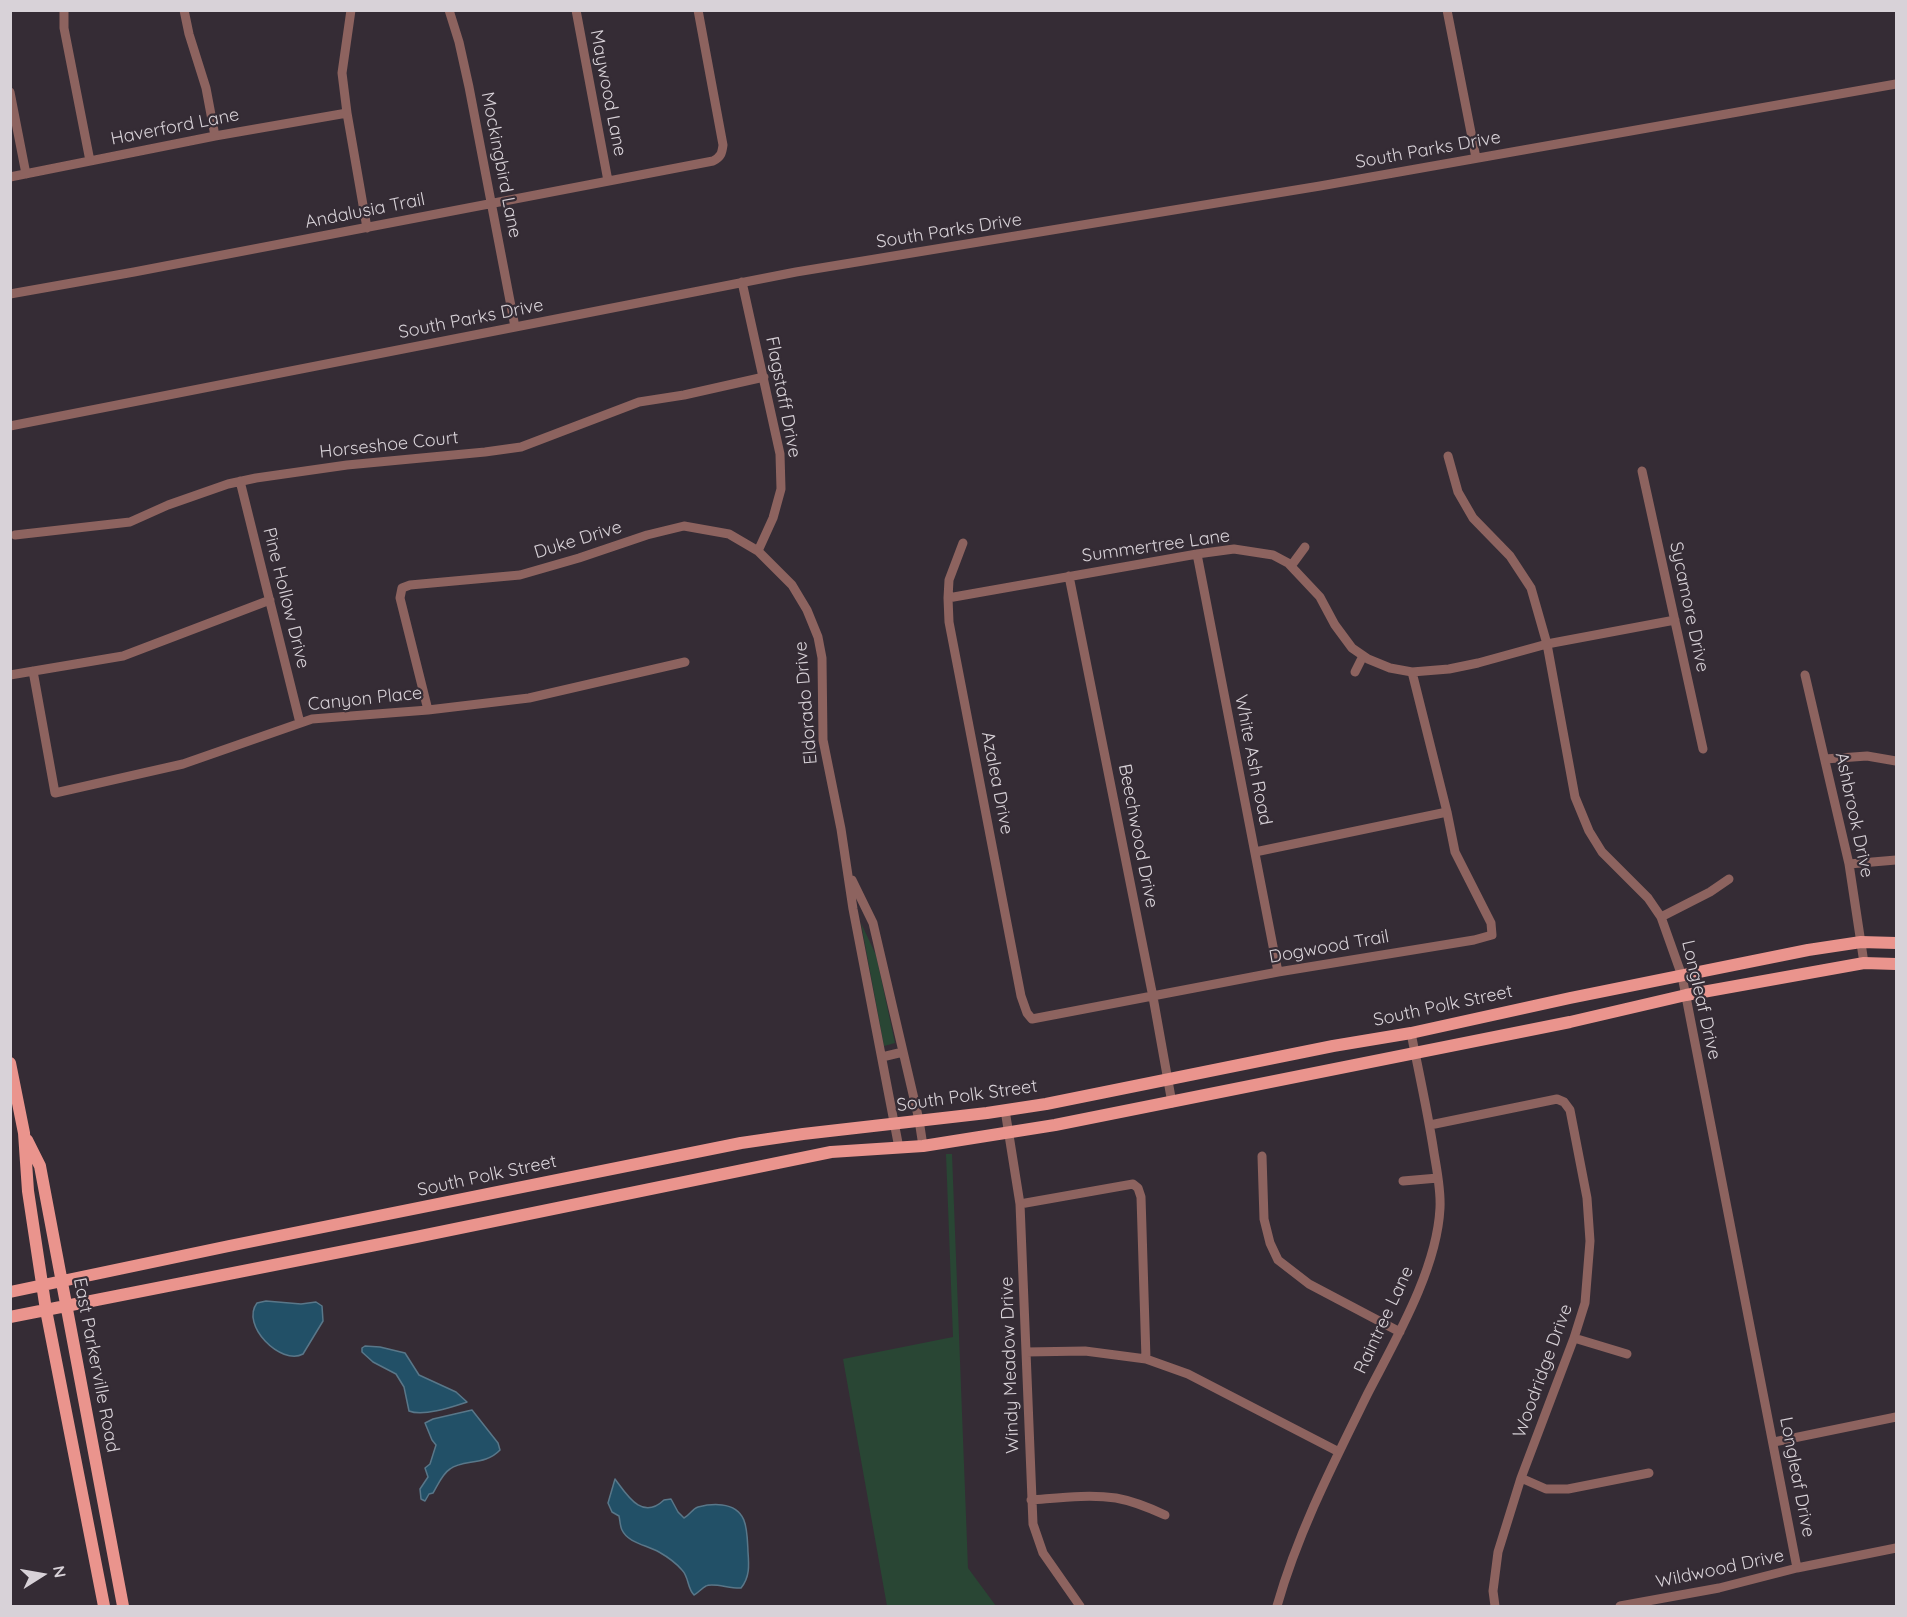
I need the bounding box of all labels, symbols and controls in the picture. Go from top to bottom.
street label: Maywood Lane [585,28,631,158]
street label: Mockingbird Lane [476,90,526,240]
street label: Haverford Lane [109,104,241,150]
street label: South Parks Drive [1354,127,1502,173]
street label: Andalusia Trail [303,189,427,233]
street label: South Parks Drive [875,209,1023,253]
street label: South Parks Drive [397,294,545,344]
street label: Flagstaff Drive [761,335,805,459]
street label: Horseshoe Court [318,427,460,463]
street label: Duke Drive [531,516,625,564]
street label: Pine Hollow Drive [258,525,314,671]
street label: Summertree Lane [1081,525,1231,567]
street label: Sycamore Drive [1665,540,1713,674]
street label: Eldorado Drive [790,640,822,766]
street label: Canyon Place [307,682,423,716]
street label: White Ash Road [1230,693,1276,827]
street label: Azalea Drive [976,730,1018,836]
street label: Ashbrook Drive [1830,750,1878,880]
street label: Beechwood Drive [1113,762,1163,910]
street label: Dogwood Trail [1267,926,1391,968]
street label: Longleaf Drive [1677,938,1725,1062]
street label: South Polk Street [1371,981,1515,1031]
street label: South Polk Street [895,1075,1039,1117]
street label: South Polk Street [415,1151,559,1201]
street label: Raintree Lane [1350,1263,1418,1377]
street label: East Parkerville Road [68,1276,124,1454]
street label: Windy Meadow Drive [996,1276,1024,1454]
street label: Woodridge Drive [1509,1301,1577,1441]
street label: Longleaf Drive [1775,1415,1819,1539]
north arrow [12,1545,72,1605]
street label: Wildwood Drive [1654,1545,1786,1593]
text: N [49,1564,71,1579]

